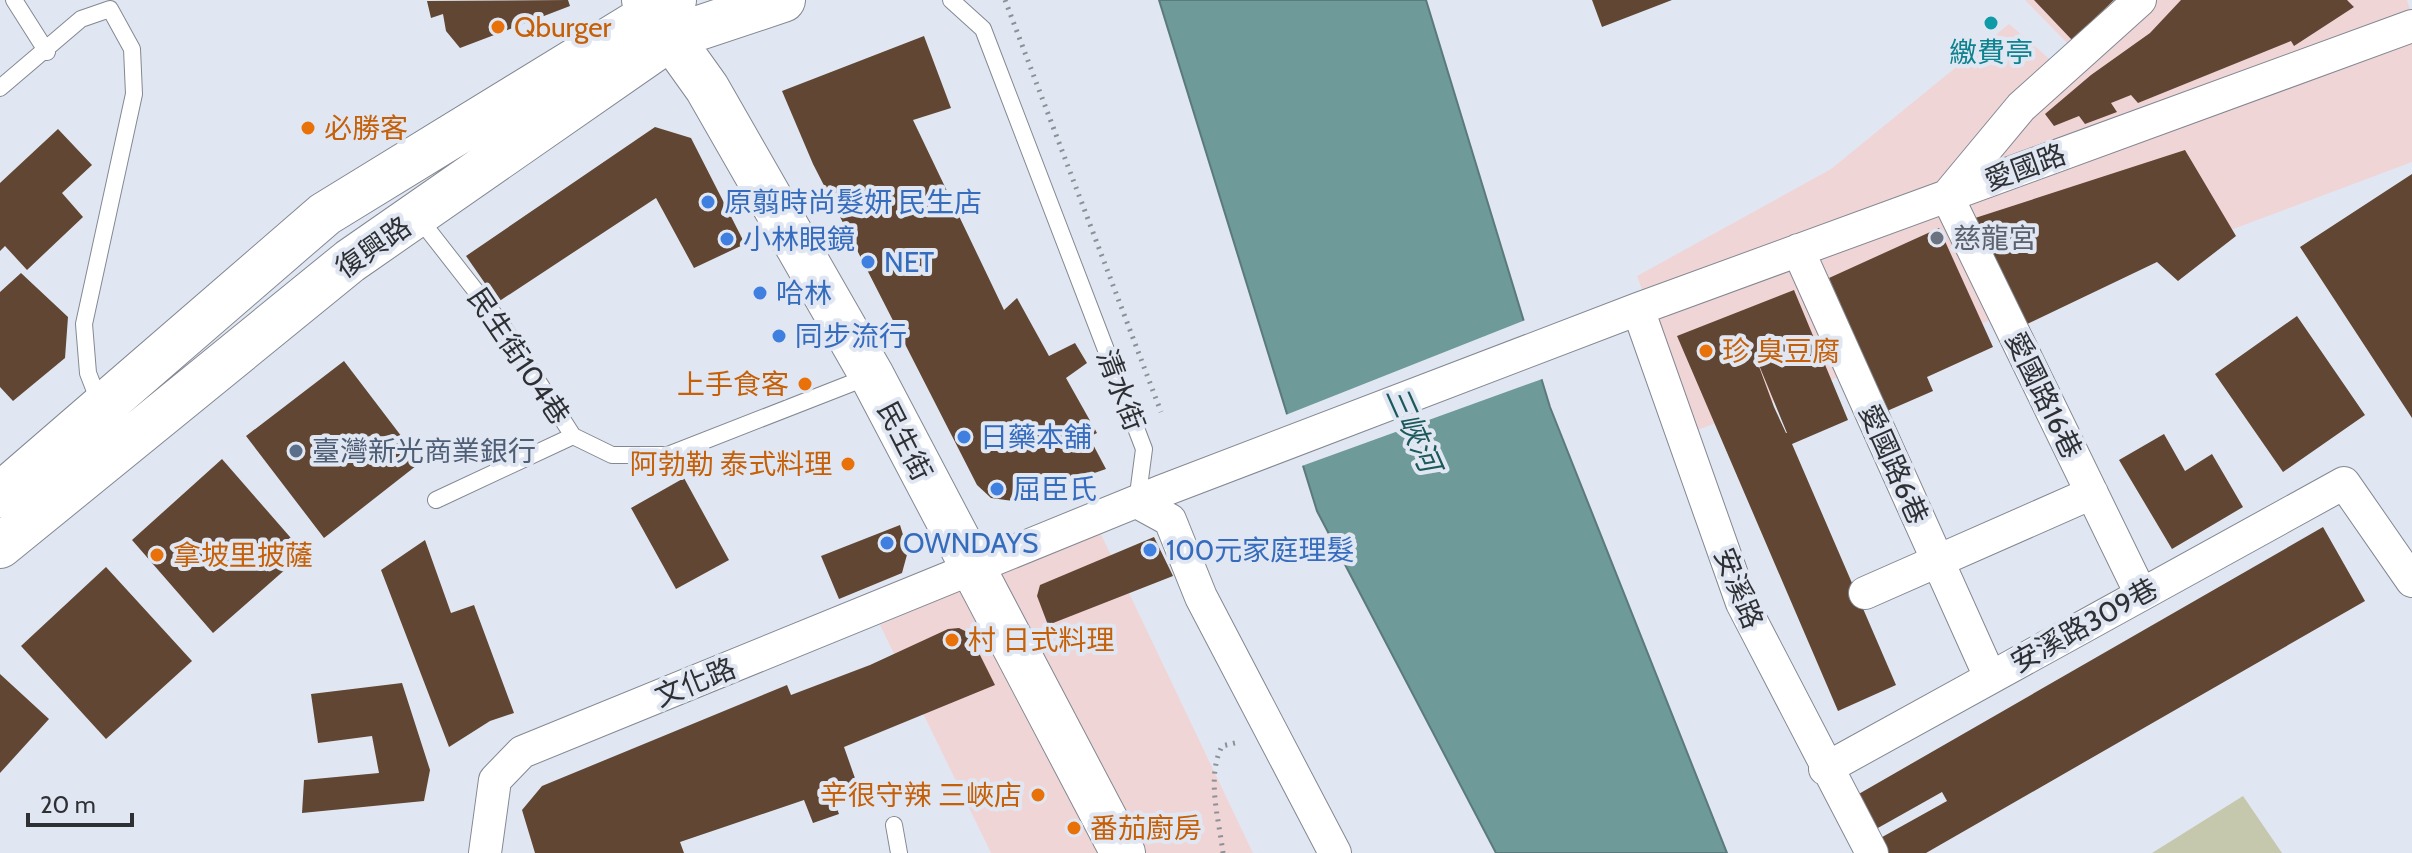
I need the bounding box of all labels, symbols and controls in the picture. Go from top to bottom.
place label: Qburger [514,10,612,44]
marker: 繳費亭 [1982,14,2000,32]
marker: Qburger [489,18,507,36]
place label: 繳費亭 [1949,35,2033,69]
place label: 必勝客 [324,111,408,145]
marker: 必勝客 [299,119,317,137]
street label: 愛國路 [1980,137,2070,197]
place label: 原翦時尚髮妍 民生店 [724,185,982,219]
marker: 原翦時尚髮妍 民生店 [699,193,717,211]
street label: 復興路 [329,209,417,285]
place label: 慈龍宮 [1953,221,2037,255]
place label: 小林眼鏡 [743,222,855,256]
marker: 慈龍宮 [1928,229,1946,247]
marker: 小林眼鏡 [718,230,736,248]
place label: NET [884,245,934,279]
marker: NET [859,253,877,271]
place label: 哈林 [776,276,832,310]
street label: 民生街104巷 [461,281,577,431]
marker: 哈林 [751,284,769,302]
place label: 同步流行 [795,319,907,353]
street label: 愛國路16巷 [1999,326,2089,464]
marker: 同步流行 [770,327,788,345]
place label: 珍 臭豆腐 [1722,334,1840,368]
marker: 珍 臭豆腐 [1697,342,1715,360]
street label: 清水街 [1090,345,1152,435]
place label: 上手食客 [677,367,789,401]
marker: 上手食客 [796,375,814,393]
water label: 三峽河 [1378,380,1451,482]
street label: 民生街 [871,396,939,486]
street label: 愛國路6巷 [1852,399,1936,529]
place label: 日藥本舖 [980,420,1092,454]
marker: 日藥本舖 [955,428,973,446]
place label: 臺灣新光商業銀行 [312,434,536,468]
marker: 臺灣新光商業銀行 [287,442,305,460]
place label: 阿勃勒 泰式料理 [630,447,832,481]
marker: 阿勃勒 泰式料理 [839,455,857,473]
place label: 屈臣氏 [1013,472,1097,506]
marker: 屈臣氏 [988,480,1006,498]
place label: OWNDAYS [903,526,1038,560]
place label: 100元家庭理髮 [1166,533,1354,567]
marker: OWNDAYS [878,534,896,552]
place label: 拿坡里披薩 [173,538,313,572]
marker: 100元家庭理髮 [1141,541,1159,559]
street label: 安溪路 [1708,543,1770,633]
marker: 拿坡里披薩 [148,546,166,564]
street label: 安溪路309巷 [2005,571,2163,679]
place label: 村 日式料理 [968,623,1114,657]
marker: 村 日式料理 [943,631,961,649]
street label: 文化路 [650,651,740,713]
scale bar [28,777,132,827]
place label: 辛很守辣 三峽店 [820,778,1022,812]
marker: 辛很守辣 三峽店 [1029,786,1047,804]
text: 20 m [40,790,96,819]
place label: 番茄廚房 [1090,811,1202,845]
marker: 番茄廚房 [1065,819,1083,837]

